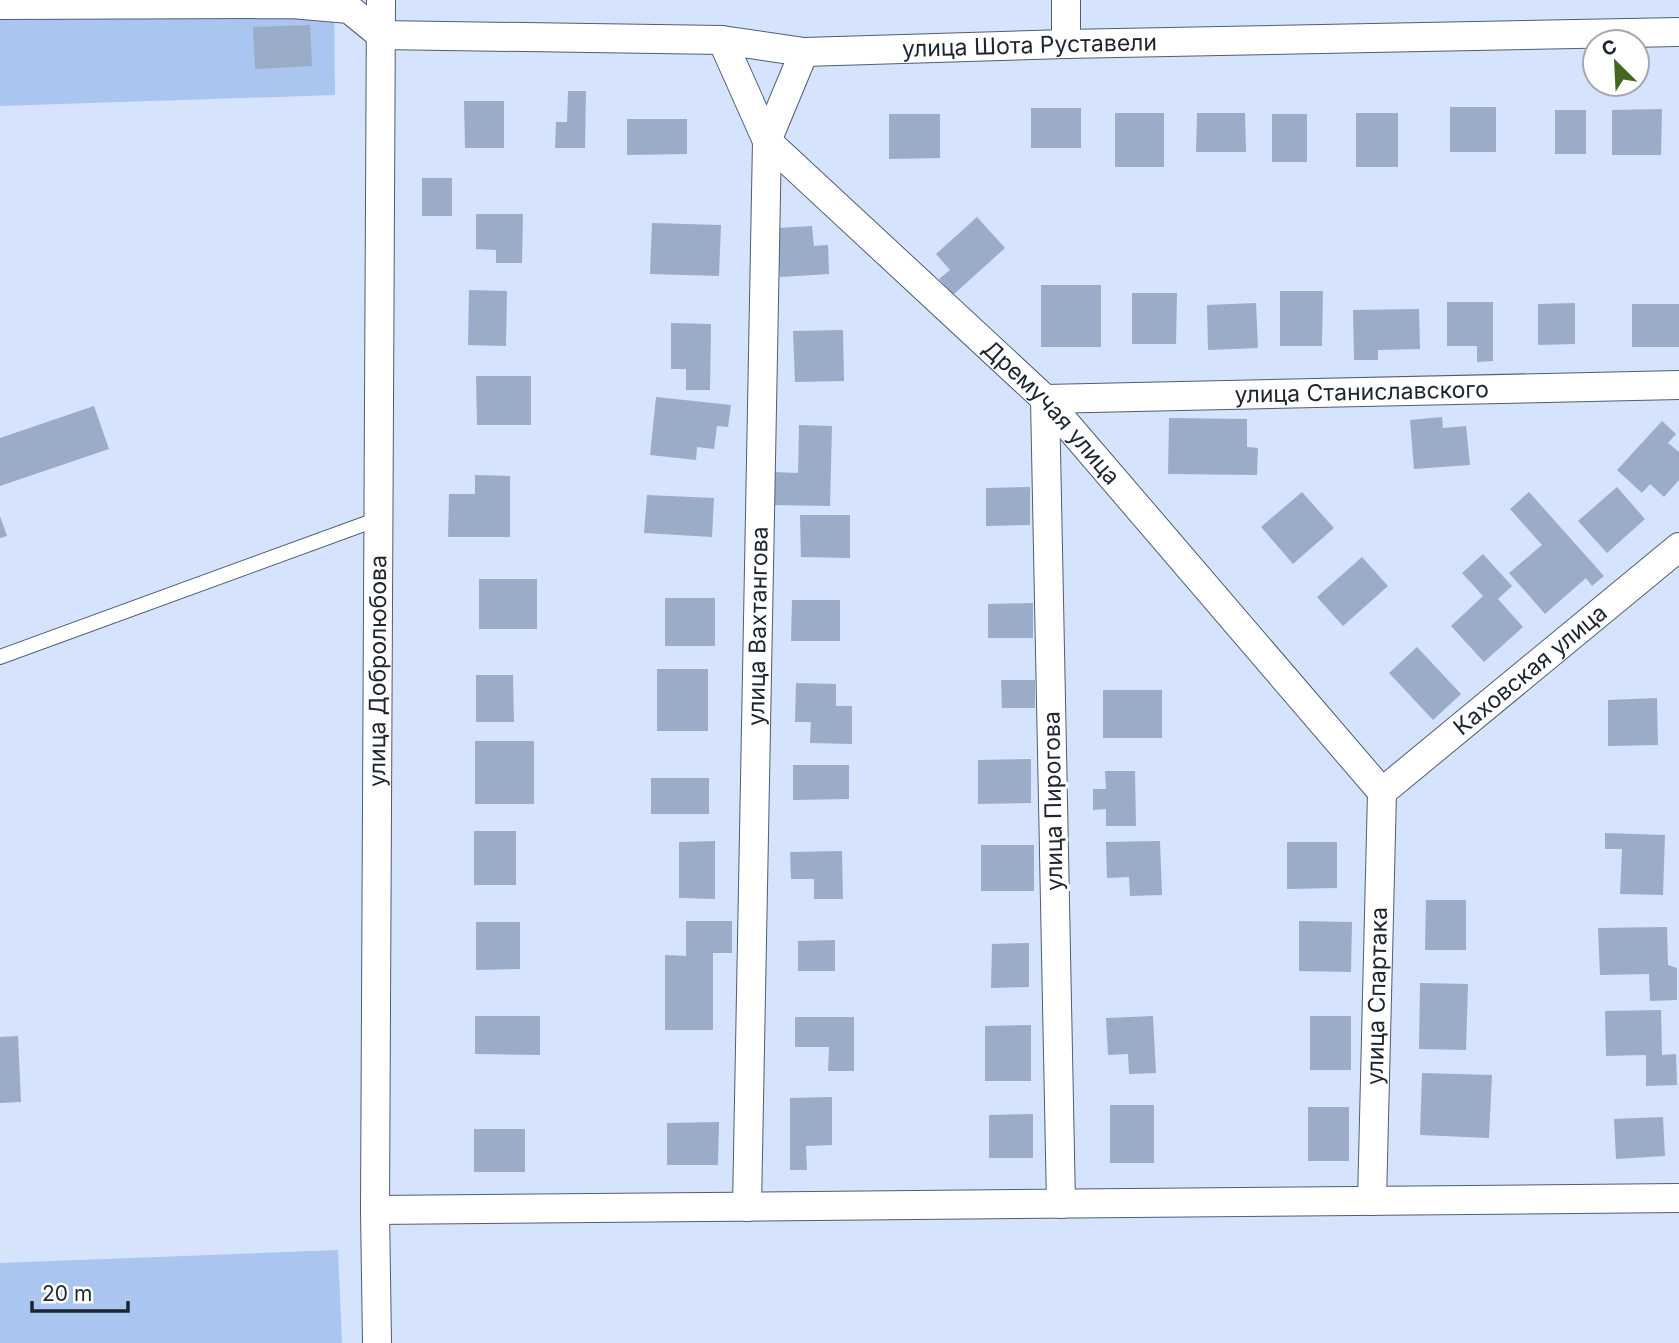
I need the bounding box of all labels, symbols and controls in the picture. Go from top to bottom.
street label: улица Шота Руставели [902,28,1157,63]
north arrow [1581,28,1651,98]
text: С [1598,35,1620,61]
street label: Дремучая улица [977,335,1126,490]
street label: улица Станиславского [1234,375,1489,409]
street label: улица Вахтангова [742,526,774,726]
street label: улица Добролюбова [363,555,392,787]
street label: Каховская улица [1448,598,1612,741]
street label: улица Пирогова [1037,711,1069,891]
street label: улица Спартака [1361,907,1393,1086]
scale bar [32,1270,128,1314]
text: 20 m [42,1281,92,1306]

